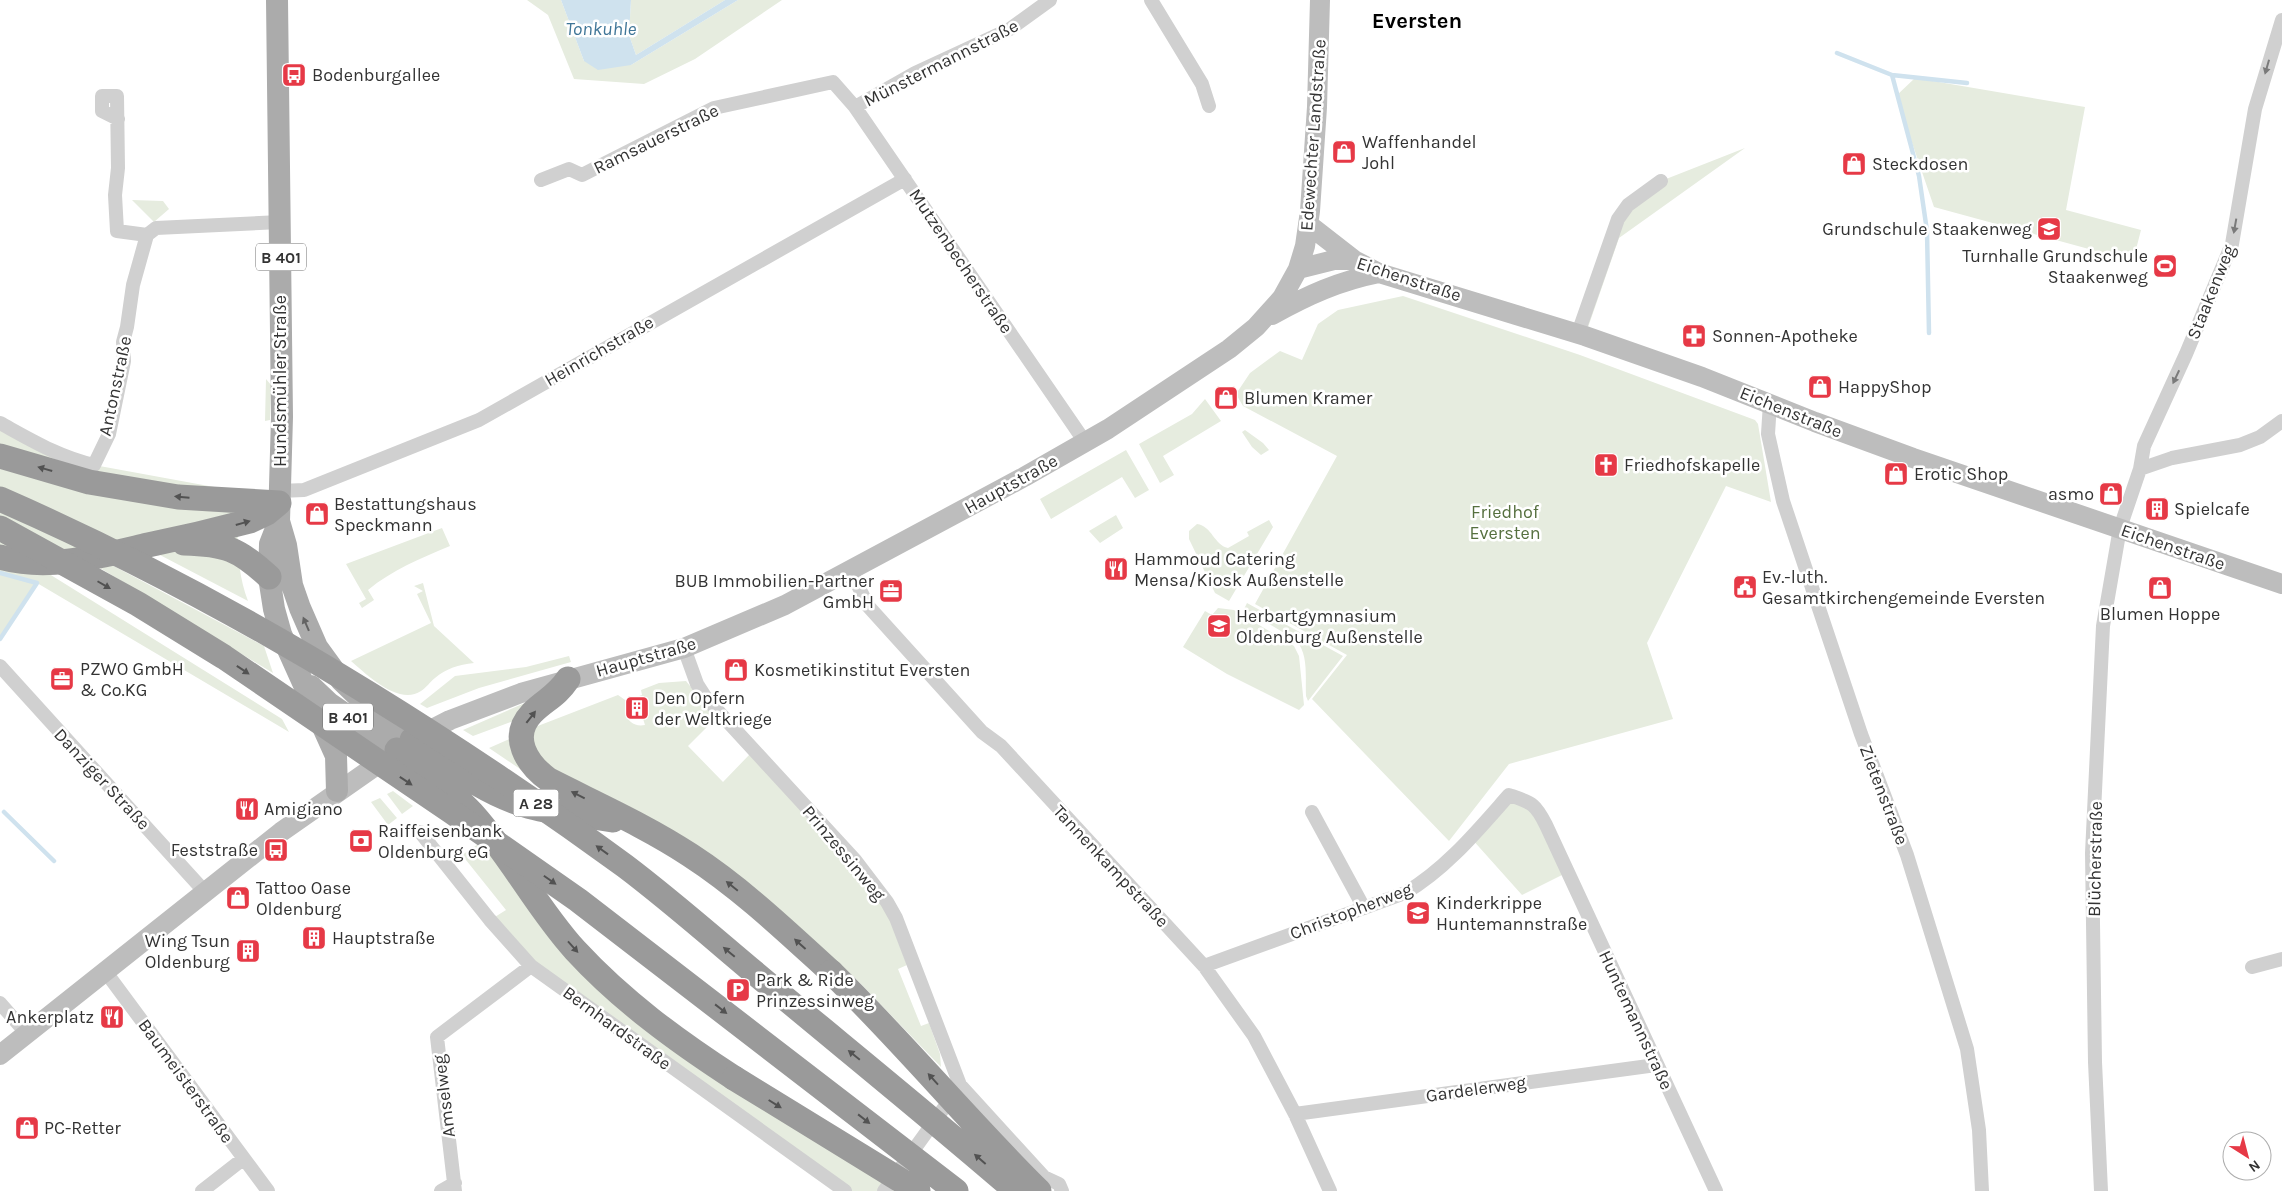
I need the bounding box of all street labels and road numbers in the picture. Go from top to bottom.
street label: Münstermannstraße [860,15,1022,111]
street label: Edewechter Landstraße [1295,38,1331,232]
street label: Ramsauerstraße [590,99,722,179]
street label: Mutzenbecherstraße [904,184,1018,338]
street label: Staakenweg [2182,241,2240,343]
road number: B 401 [256,243,306,270]
street label: Eichenstraße [1354,252,1464,306]
street label: Hundsmühler Straße [269,295,291,467]
street label: Heinrichstraße [540,311,658,391]
street label: Antonstraße [94,334,136,438]
street label: Eichenstraße [1736,381,1846,443]
street label: Hauptstraße [961,449,1061,519]
street label: Eichenstraße [2118,519,2228,575]
street label: Hauptstraße [593,632,699,682]
road number: B 401 [323,704,373,730]
street label: Danziger Straße [49,724,155,834]
street label: Zietenstraße [1855,742,1913,848]
road number: A 28 [514,790,558,816]
street label: Tannenkampstraße [1049,800,1173,932]
street label: Prinzessinweg [798,801,890,905]
street label: Blücherstraße [2083,801,2107,917]
street label: Christopherweg [1287,878,1415,944]
street label: Huntemannstraße [1594,947,1678,1093]
street label: Bernhardstraße [558,981,676,1075]
street label: Baumeisterstraße [133,1015,239,1147]
street label: Amselweg [428,1053,460,1139]
street label: Gardelerweg [1424,1071,1528,1107]

